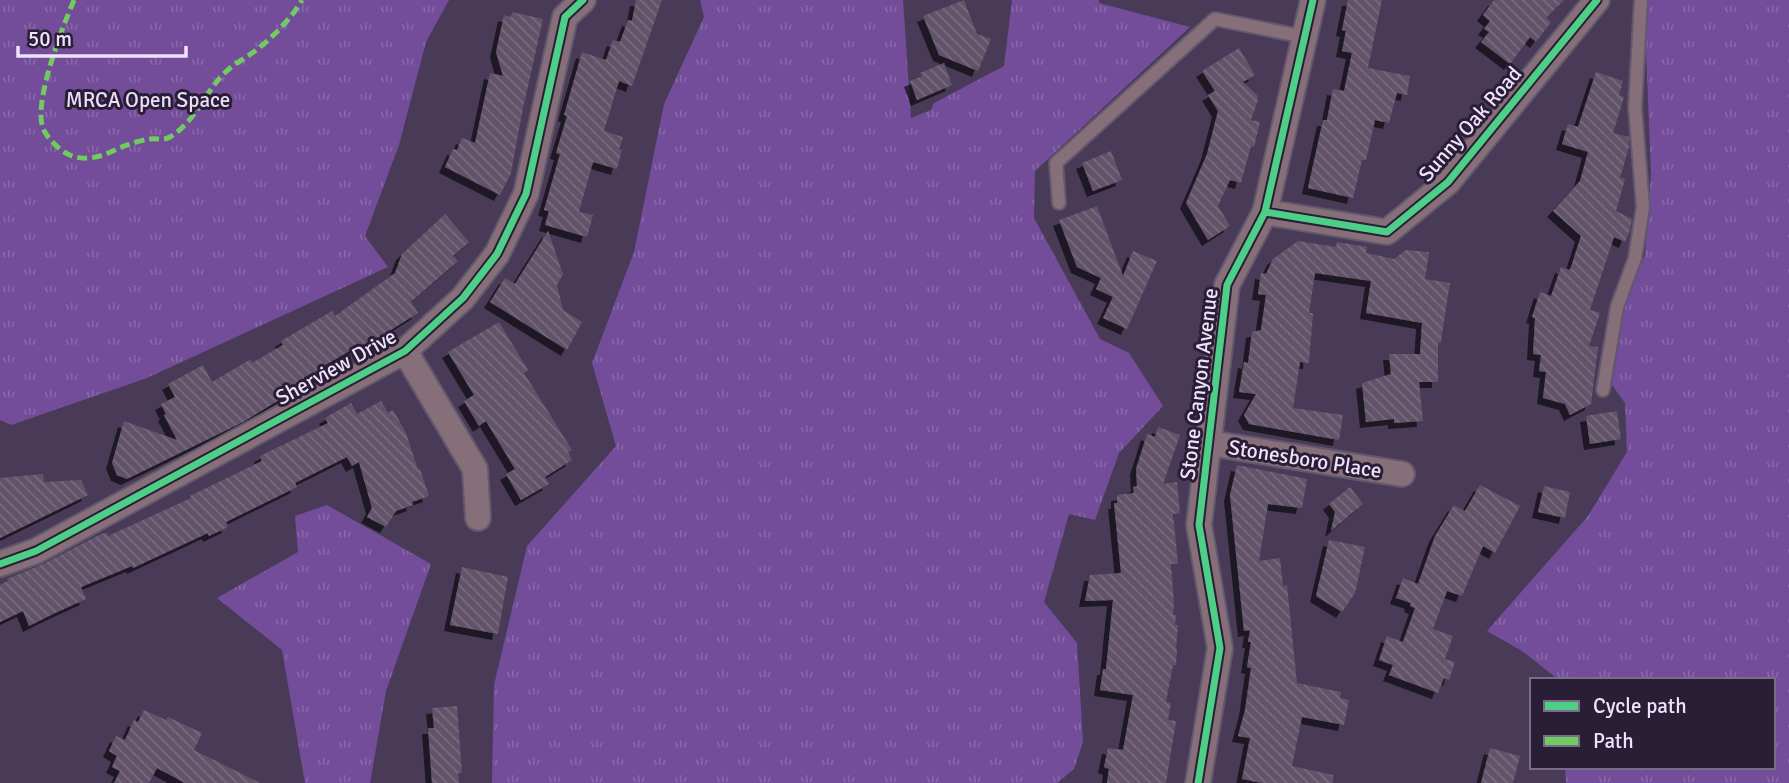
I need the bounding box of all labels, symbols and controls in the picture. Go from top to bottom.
scale bar [18,14,186,58]
text: 50 m [28,26,72,52]
street label: Sunny Oak Road [1413,61,1527,187]
park label: MRCA Open Space [66,87,230,113]
street label: Stone Canyon Avenue [1174,287,1224,481]
street label: Sherview Drive [271,323,401,411]
street label: Stonesboro Place [1227,434,1383,484]
legend [1530,678,1775,769]
text: Cycle path [1593,693,1687,719]
text: Path [1593,728,1634,754]

